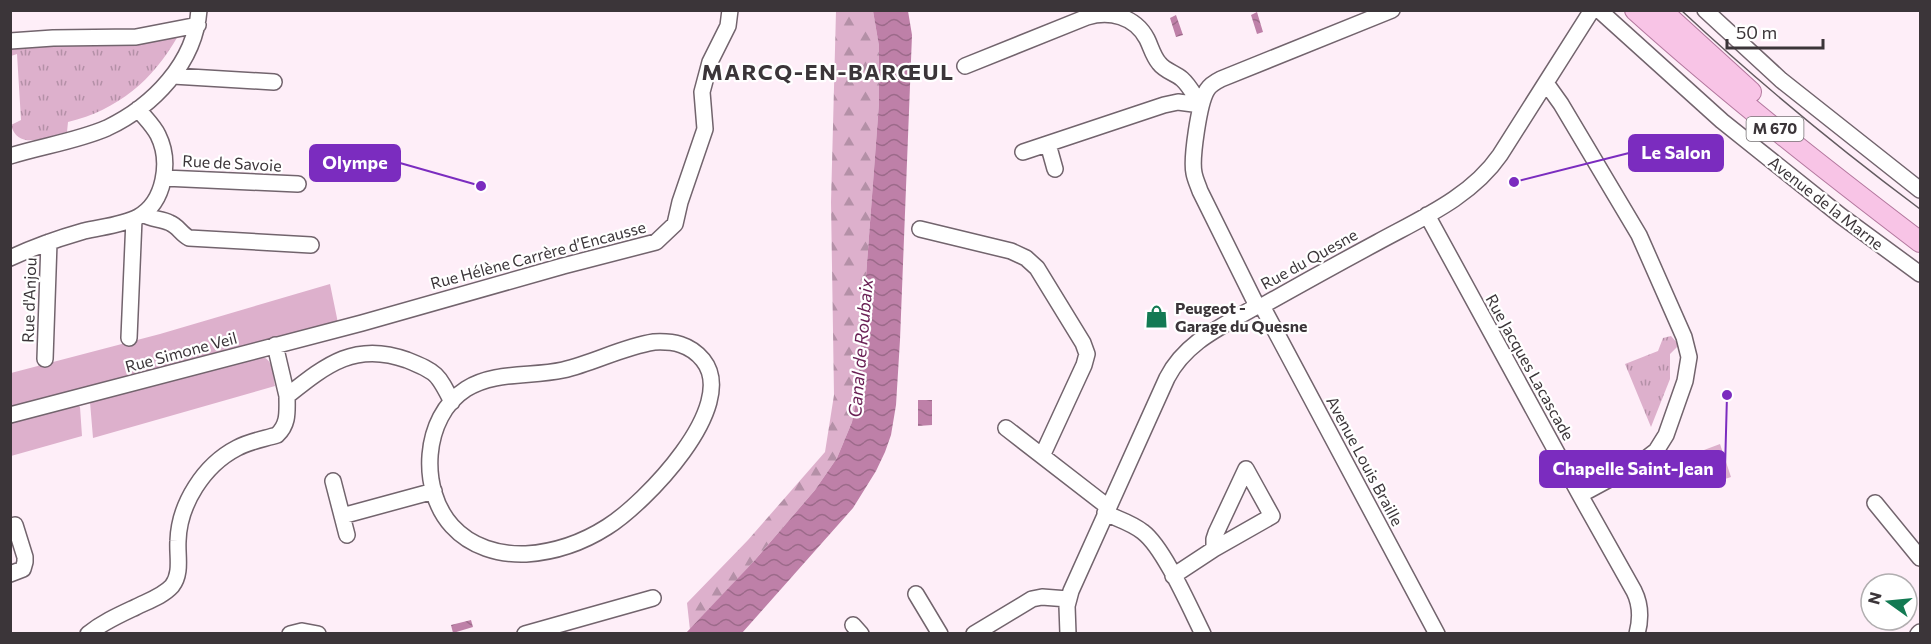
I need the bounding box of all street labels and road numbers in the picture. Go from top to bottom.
road number: M 670 [1746,117,1804,141]
street label: Rue de Savoie [182,150,282,175]
street label: Avenue de la Marne [1765,152,1887,253]
street label: Rue Hélène Carrère d’Encausse [428,217,648,292]
street label: Rue du Quesne [1257,224,1360,293]
street label: Rue d'Anjou [18,257,39,343]
street label: Rue Jacques Lacascade [1482,290,1579,443]
street label: Rue Simone Veil [123,327,239,376]
street label: Avenue Louis Braille [1323,393,1408,529]

